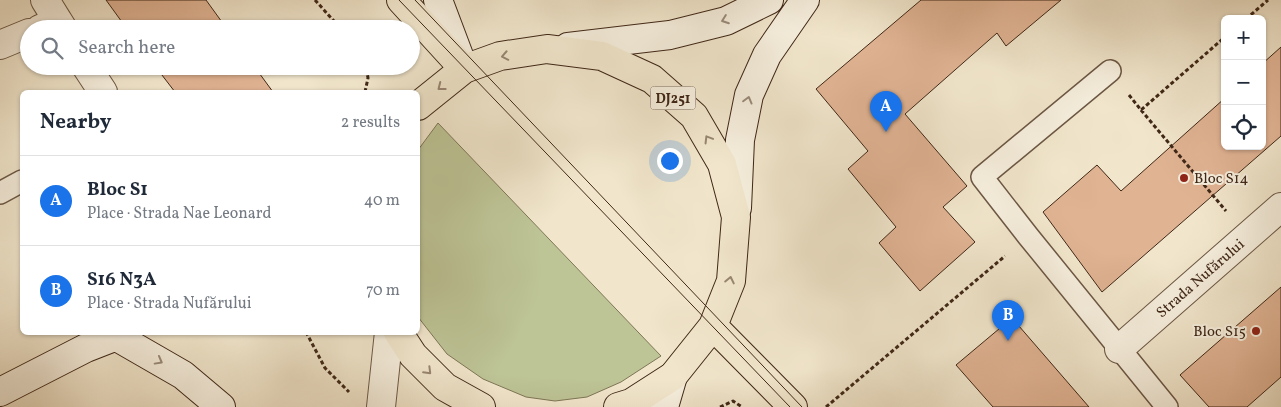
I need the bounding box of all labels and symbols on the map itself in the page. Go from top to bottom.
one-way arrow [721,14,730,24]
one-way arrow [500,50,509,61]
one-way arrow [437,82,446,91]
road number: DJ251 [650,86,696,110]
pin: A [870,91,902,132]
one-way arrow [743,96,753,104]
one-way arrow [704,136,714,145]
your location [657,148,683,174]
place label: Bloc S14 [1194,169,1249,190]
marker: Bloc S14 [1178,172,1190,184]
street label: Strada Nufărului [1152,235,1250,323]
one-way arrow [724,276,735,285]
pin: B [992,300,1024,341]
place label: Bloc S15 [1193,322,1246,343]
marker: Bloc S15 [1250,325,1262,337]
one-way arrow [154,355,163,365]
one-way arrow [423,365,432,374]

